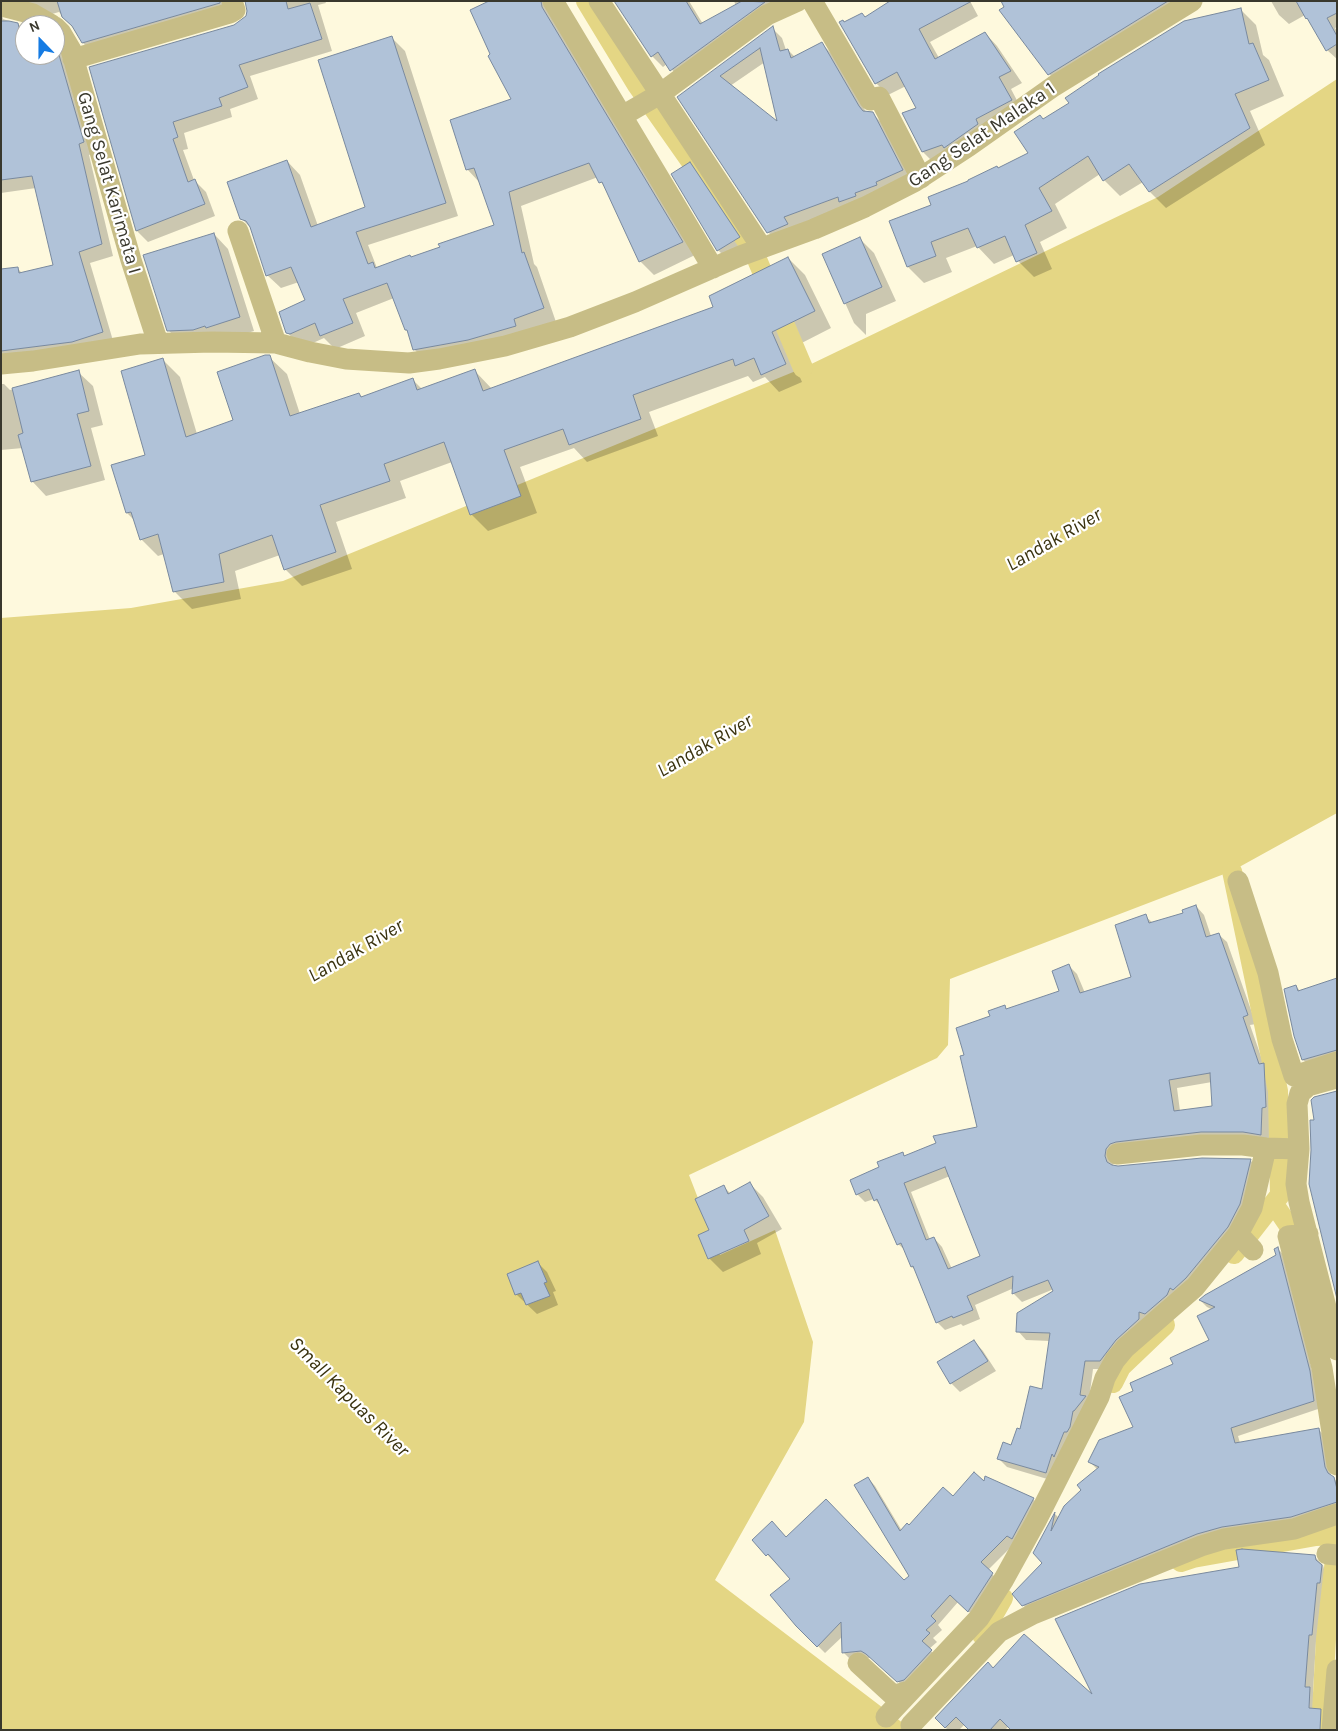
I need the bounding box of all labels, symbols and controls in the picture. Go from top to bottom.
north arrow [15,15,65,65]
text: N [27,17,42,36]
street label: Gang Selat Malaka 1 [904,77,1060,193]
street label: Gang Selat Karimata I [72,89,146,277]
water label: Landak River [1002,503,1106,577]
water label: Landak River [653,709,757,783]
water label: Landak River [304,914,408,988]
water label: Small Kapuas River [284,1332,414,1462]

